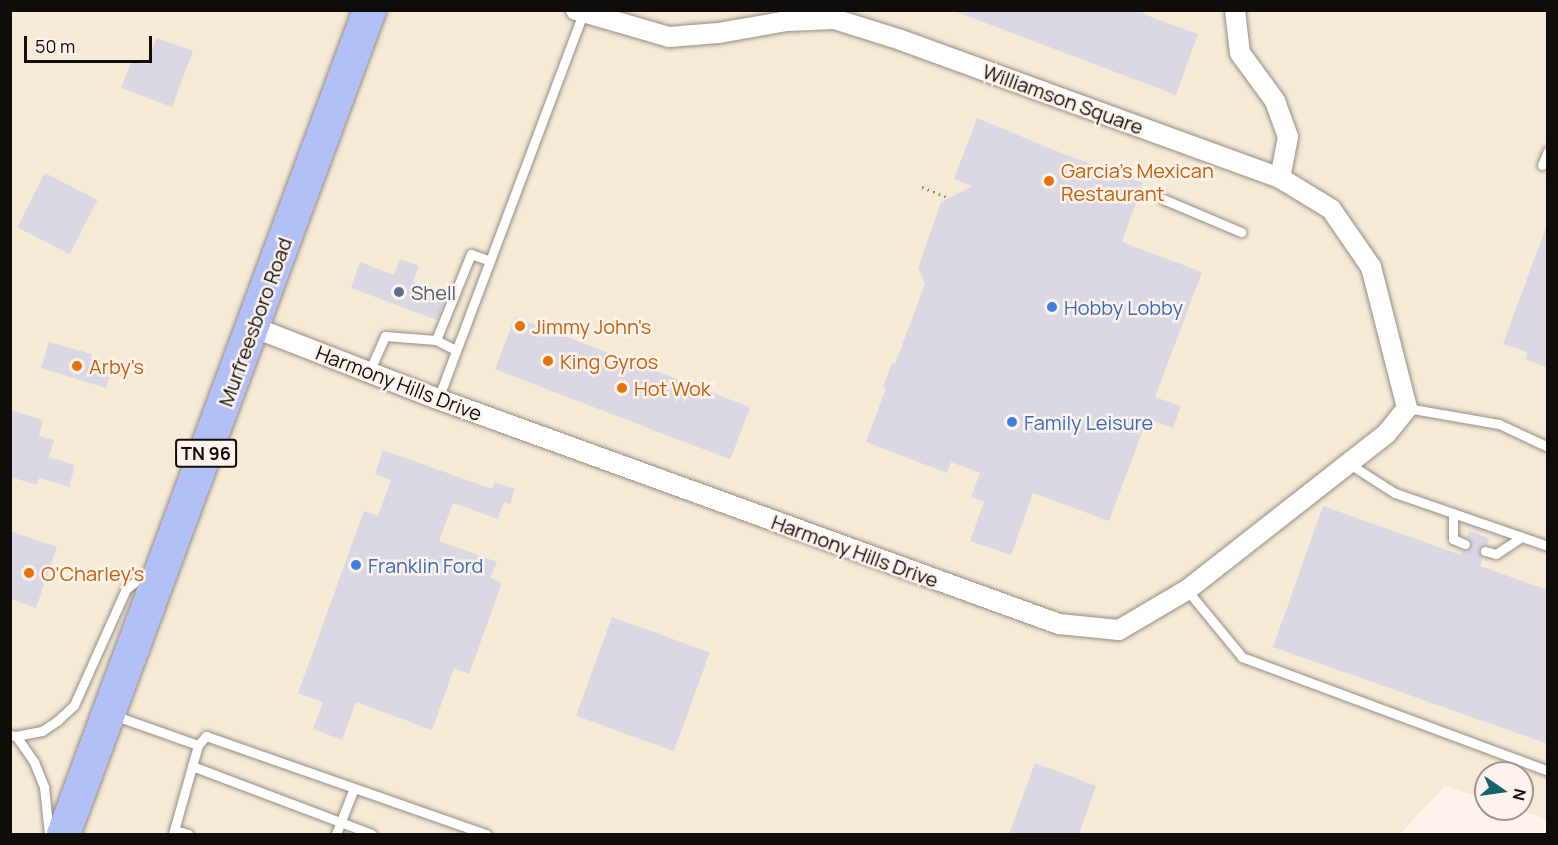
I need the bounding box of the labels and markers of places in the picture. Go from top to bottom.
place label: Garcia's Mexican Restaurant [1061,158,1214,205]
marker: Garcia's Mexican Restaurant [1042,174,1056,188]
place label: Shell [411,280,456,304]
marker: Shell [392,285,406,299]
place label: Hobby Lobby [1064,295,1183,319]
marker: Hobby Lobby [1045,300,1059,314]
place label: Jimmy John's [532,314,651,338]
marker: Jimmy John's [513,319,527,333]
place label: King Gyros [560,349,658,373]
place label: Arby's [89,354,144,378]
marker: King Gyros [541,354,555,368]
marker: Arby's [70,359,84,373]
place label: Hot Wok [634,376,711,400]
marker: Hot Wok [615,381,629,395]
place label: Family Leisure [1024,410,1153,434]
marker: Family Leisure [1005,415,1019,429]
place label: Franklin Ford [368,553,483,577]
marker: Franklin Ford [349,558,363,572]
place label: O'Charley's [41,561,144,585]
marker: O'Charley's [22,566,36,580]

